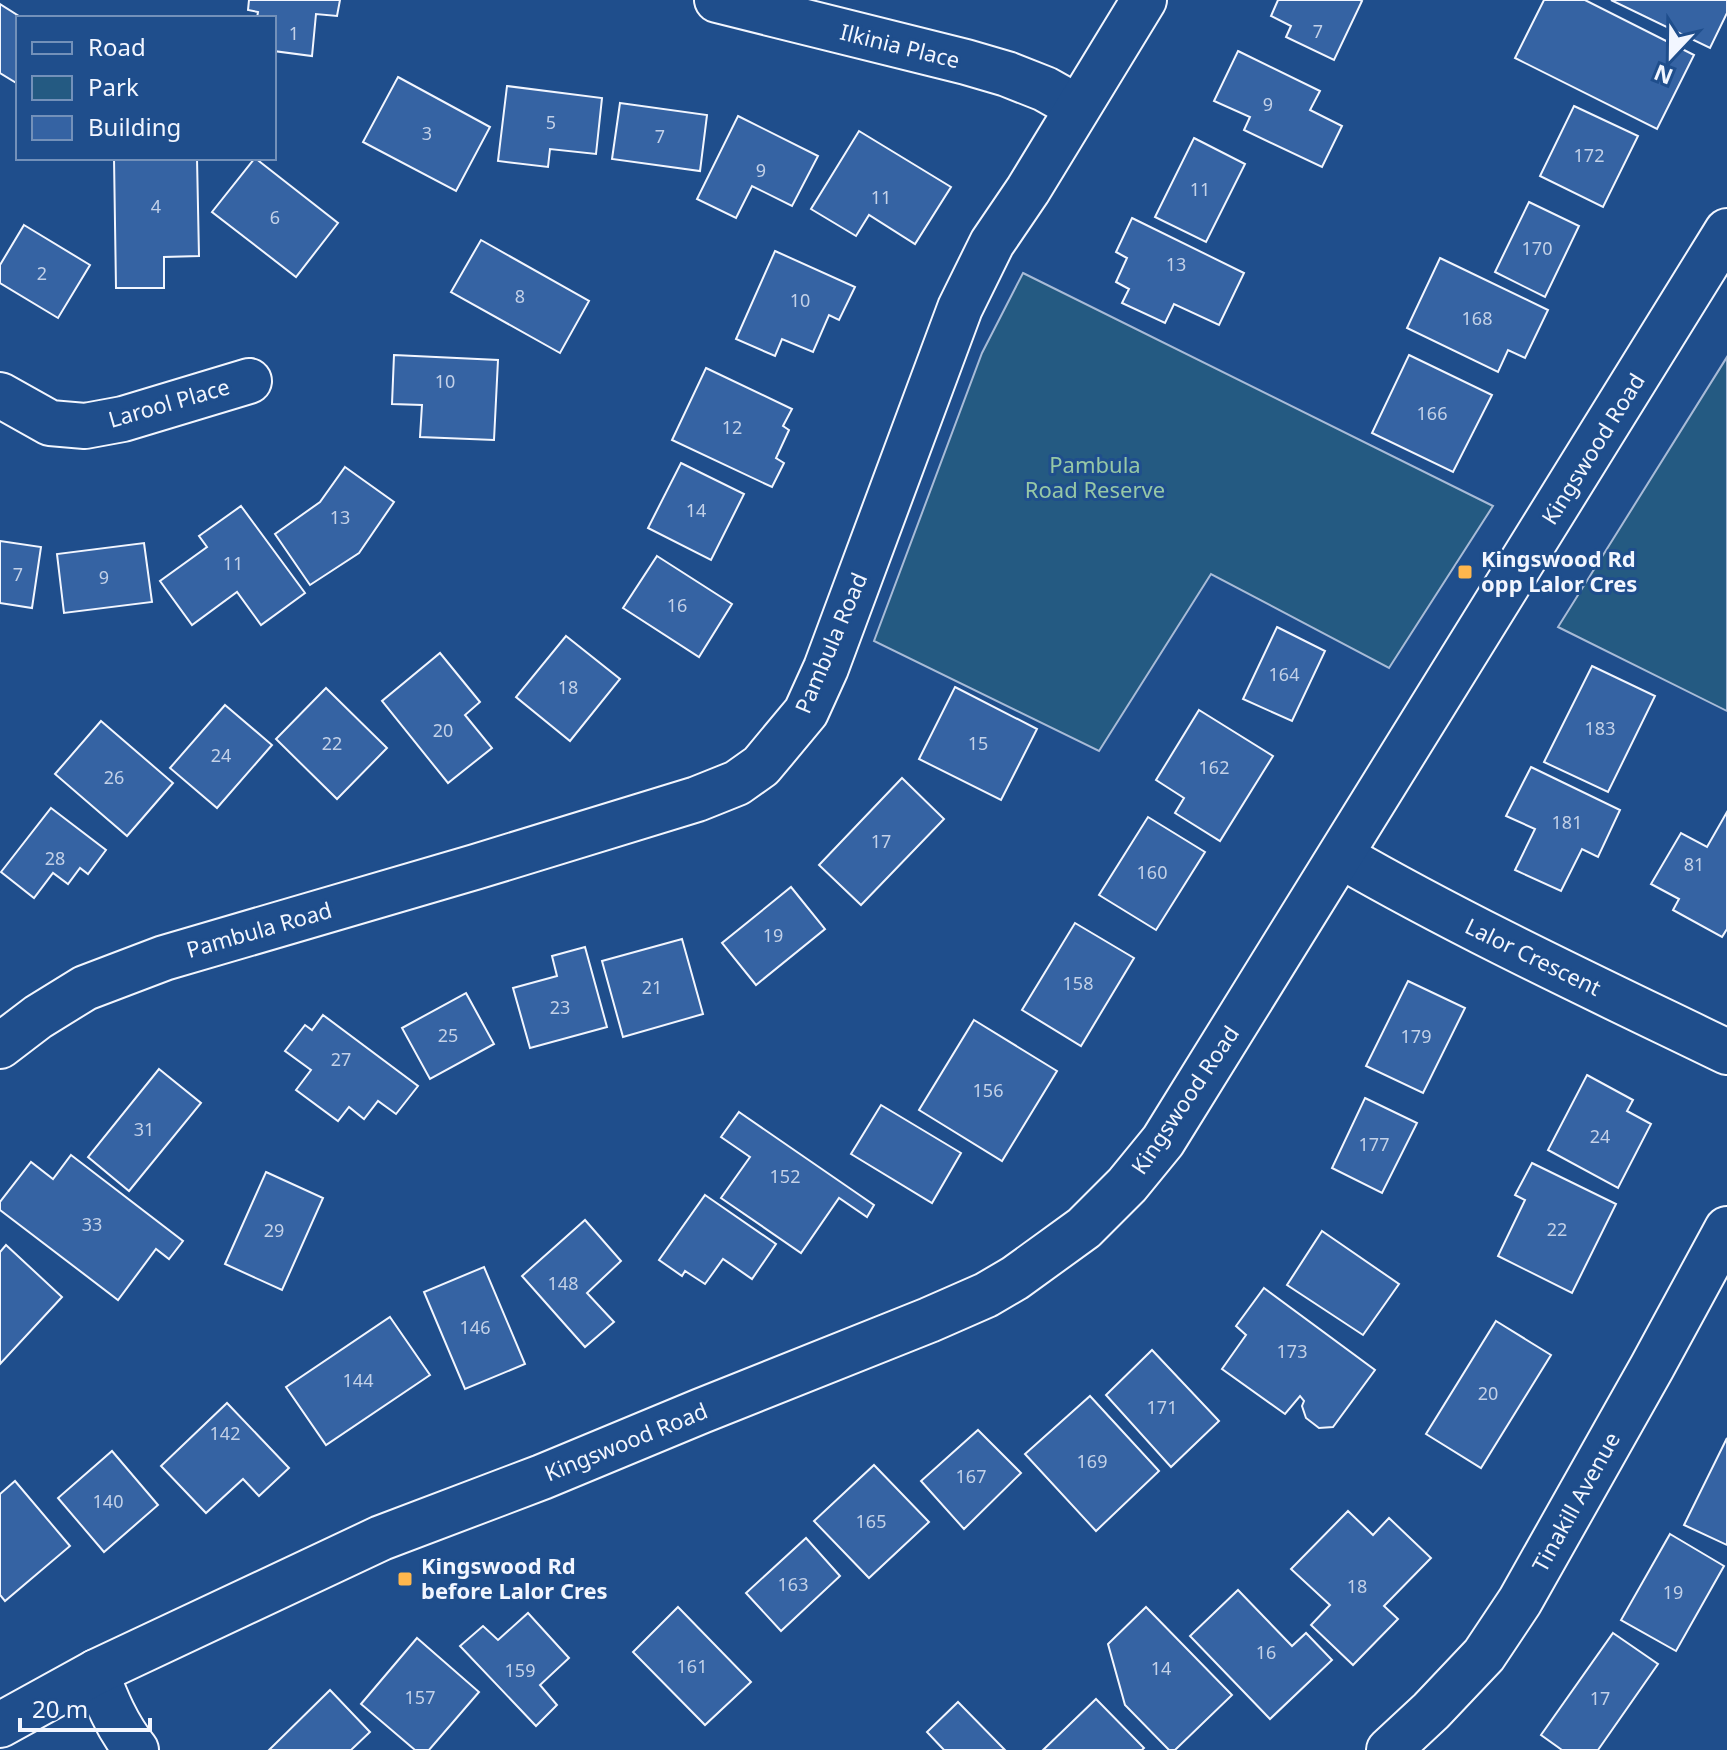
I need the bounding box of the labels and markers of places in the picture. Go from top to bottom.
place label: Kingswood Rd opp Lalor Cres [1481,543,1637,598]
marker: Kingswood Rd opp Lalor Cres [1456,563,1474,581]
place label: Kingswood Rd before Lalor Cres [421,1550,608,1605]
marker: Kingswood Rd before Lalor Cres [396,1570,414,1588]

